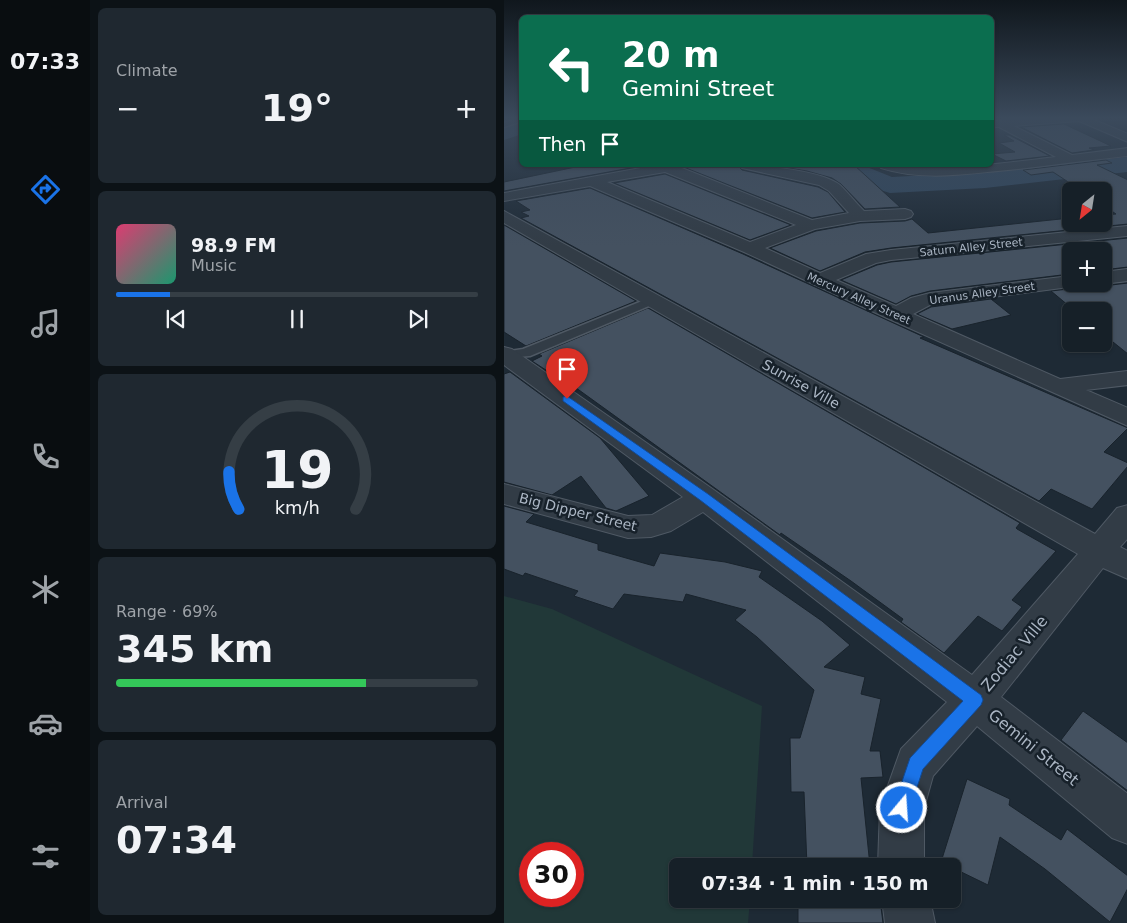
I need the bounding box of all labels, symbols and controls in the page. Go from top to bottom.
icon: left [539,35,604,100]
text: 20 m [622,35,719,75]
text: 07:33 [10,49,80,74]
text: Climate [116,61,178,80]
text: Gemini Street [622,76,774,101]
text: 19° [261,86,333,130]
text: − [116,92,139,125]
text: + [455,92,478,125]
icon: arrive [596,130,624,158]
text: Then [539,133,586,155]
icon: directions [28,172,63,207]
north arrow [1062,182,1112,232]
map controls [1062,182,1112,352]
text: 98.9 FM [191,234,276,256]
street label: Saturn Alley Street [919,236,1024,259]
button: + [1062,242,1112,292]
text: Music [191,256,237,275]
street label: Mercury Alley Street [805,270,913,327]
street label: Uranus Alley Street [929,280,1036,307]
button: − [1062,302,1112,352]
icon: previous [162,305,190,333]
icon: pause [283,305,311,333]
icon: next [404,305,432,333]
icon: music [28,306,63,341]
pin [546,348,588,399]
icon: arrive [553,355,581,383]
street label: Sunrise Ville [759,356,843,412]
icon: phone [28,439,63,474]
text: 19 [261,440,333,500]
street label: Big Dipper Street [518,490,639,534]
text: km/h [274,497,320,518]
icon: climate [28,572,63,607]
text: Range · 69% [116,602,218,621]
street label: Zodiac Ville [977,612,1051,695]
text: 345 km [116,627,273,671]
street label: Gemini Street [985,705,1083,790]
icon: car [28,706,63,741]
position arrow [875,781,927,833]
text: Arrival [116,793,168,812]
text: 07:34 [116,818,237,862]
icon: filters [28,839,63,874]
speed limit sign: 30 [519,842,584,907]
text: 07:34 · 1 min · 150 m [701,872,929,894]

